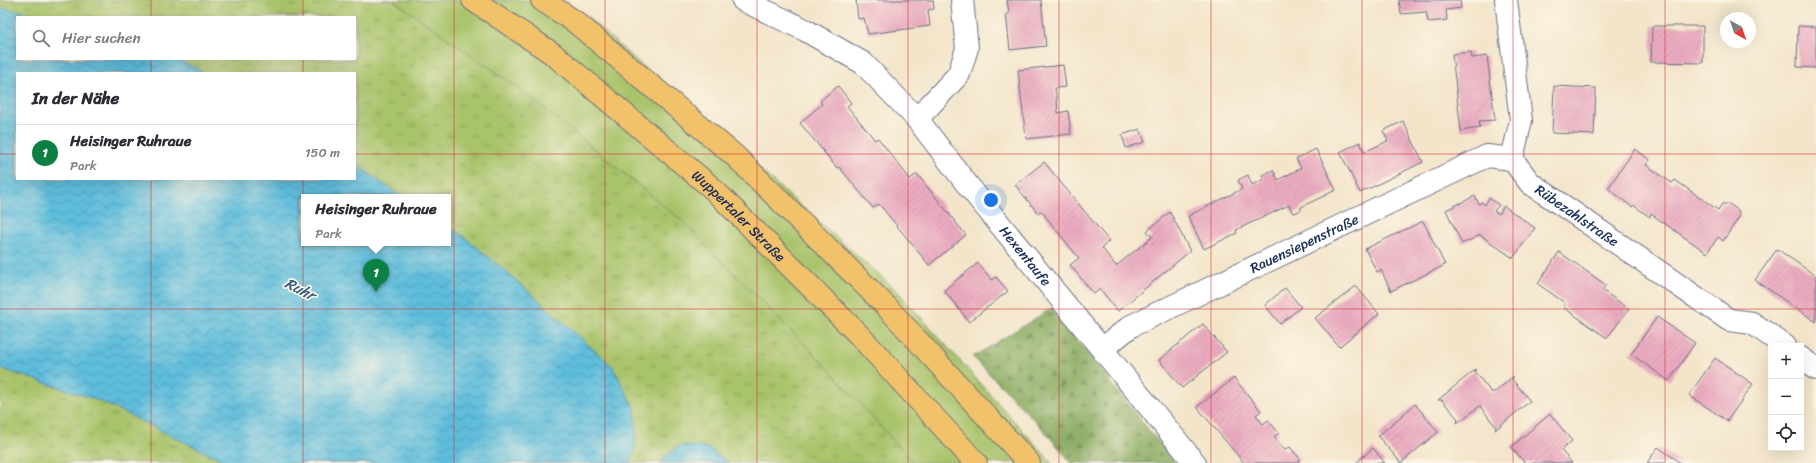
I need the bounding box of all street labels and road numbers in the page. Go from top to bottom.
street label: Wuppertaler Straße [686,163,792,268]
street label: Rübezahlstraße [1530,177,1624,253]
street label: Rauensiepenstraße [1245,206,1363,280]
street label: Hexentaufe [993,220,1058,292]

